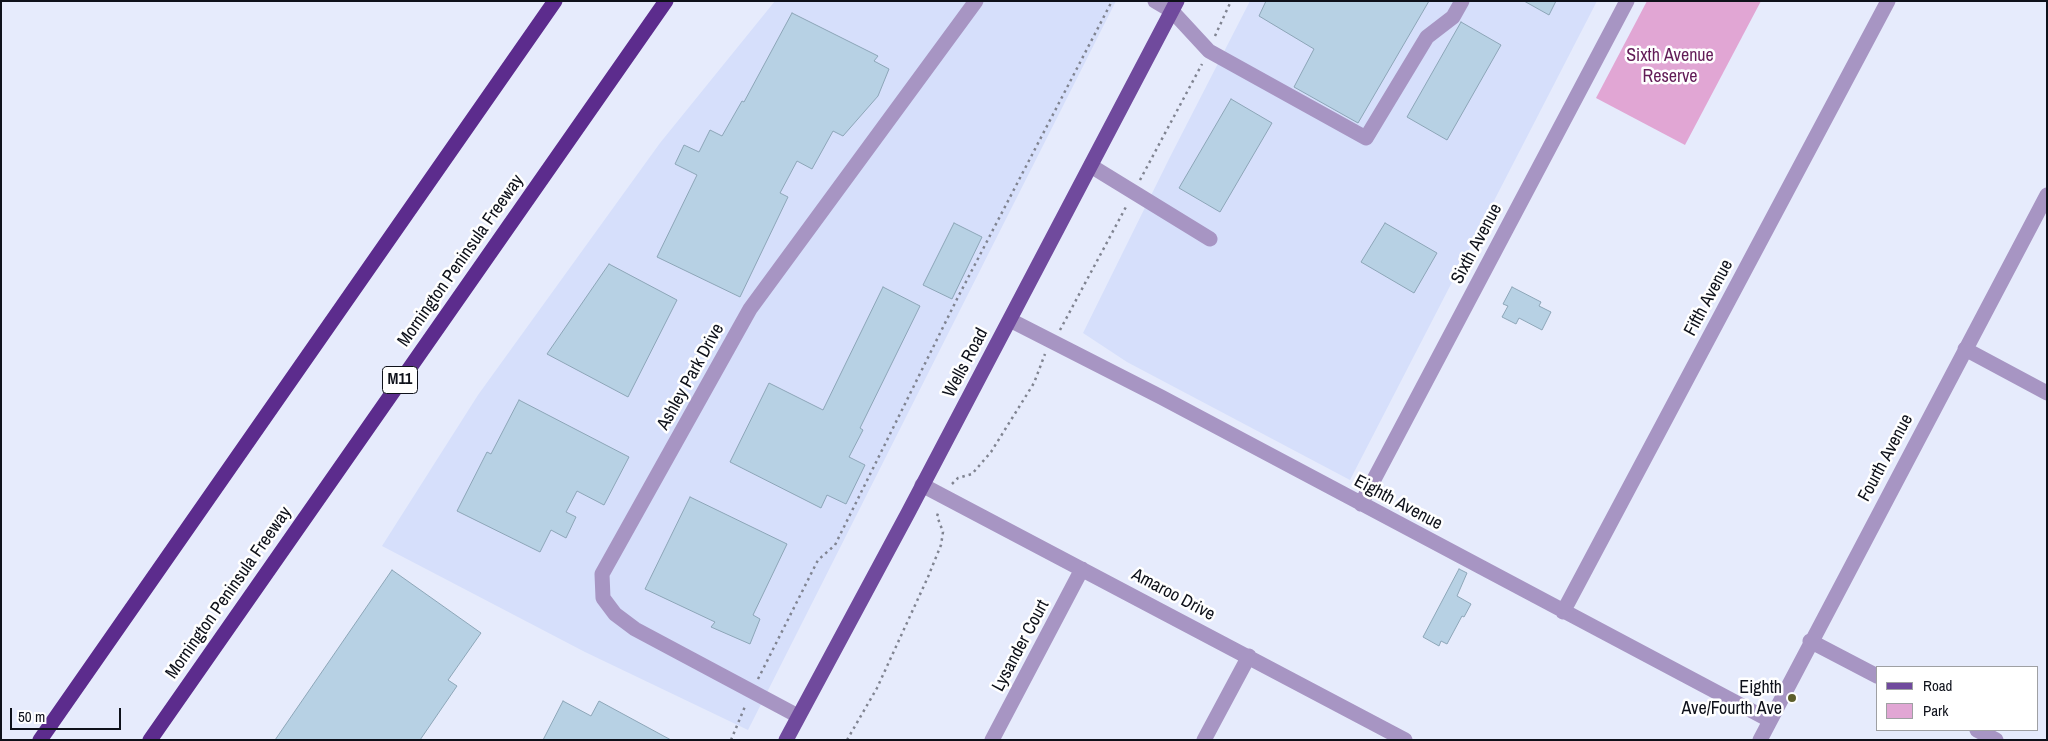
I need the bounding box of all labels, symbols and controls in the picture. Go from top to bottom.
park label: Sixth Avenue Reserve [1626,45,1714,88]
street label: Mornington Peninsula Freeway [393,171,529,351]
street label: Sixth Avenue [1447,200,1507,288]
street label: Fifth Avenue [1680,256,1738,340]
street label: Ashley Park Drive [653,320,729,434]
street label: Wells Road [939,325,993,401]
road number: M11 [382,366,418,394]
street label: Fourth Avenue [1854,411,1918,505]
street label: Eighth Avenue [1350,471,1446,535]
street label: Mornington Peninsula Freeway [161,503,297,683]
street label: Amaroo Drive [1128,564,1218,626]
street label: Lysander Court [988,597,1054,695]
legend [1876,666,2038,731]
text: Road [1923,675,1952,696]
place label: Eighth Ave/Fourth Ave [1681,677,1782,720]
marker: Eighth Ave/Fourth Ave [1786,692,1798,704]
scale bar [12,698,124,730]
text: Park [1923,700,1948,721]
text: 50 m [18,706,45,727]

